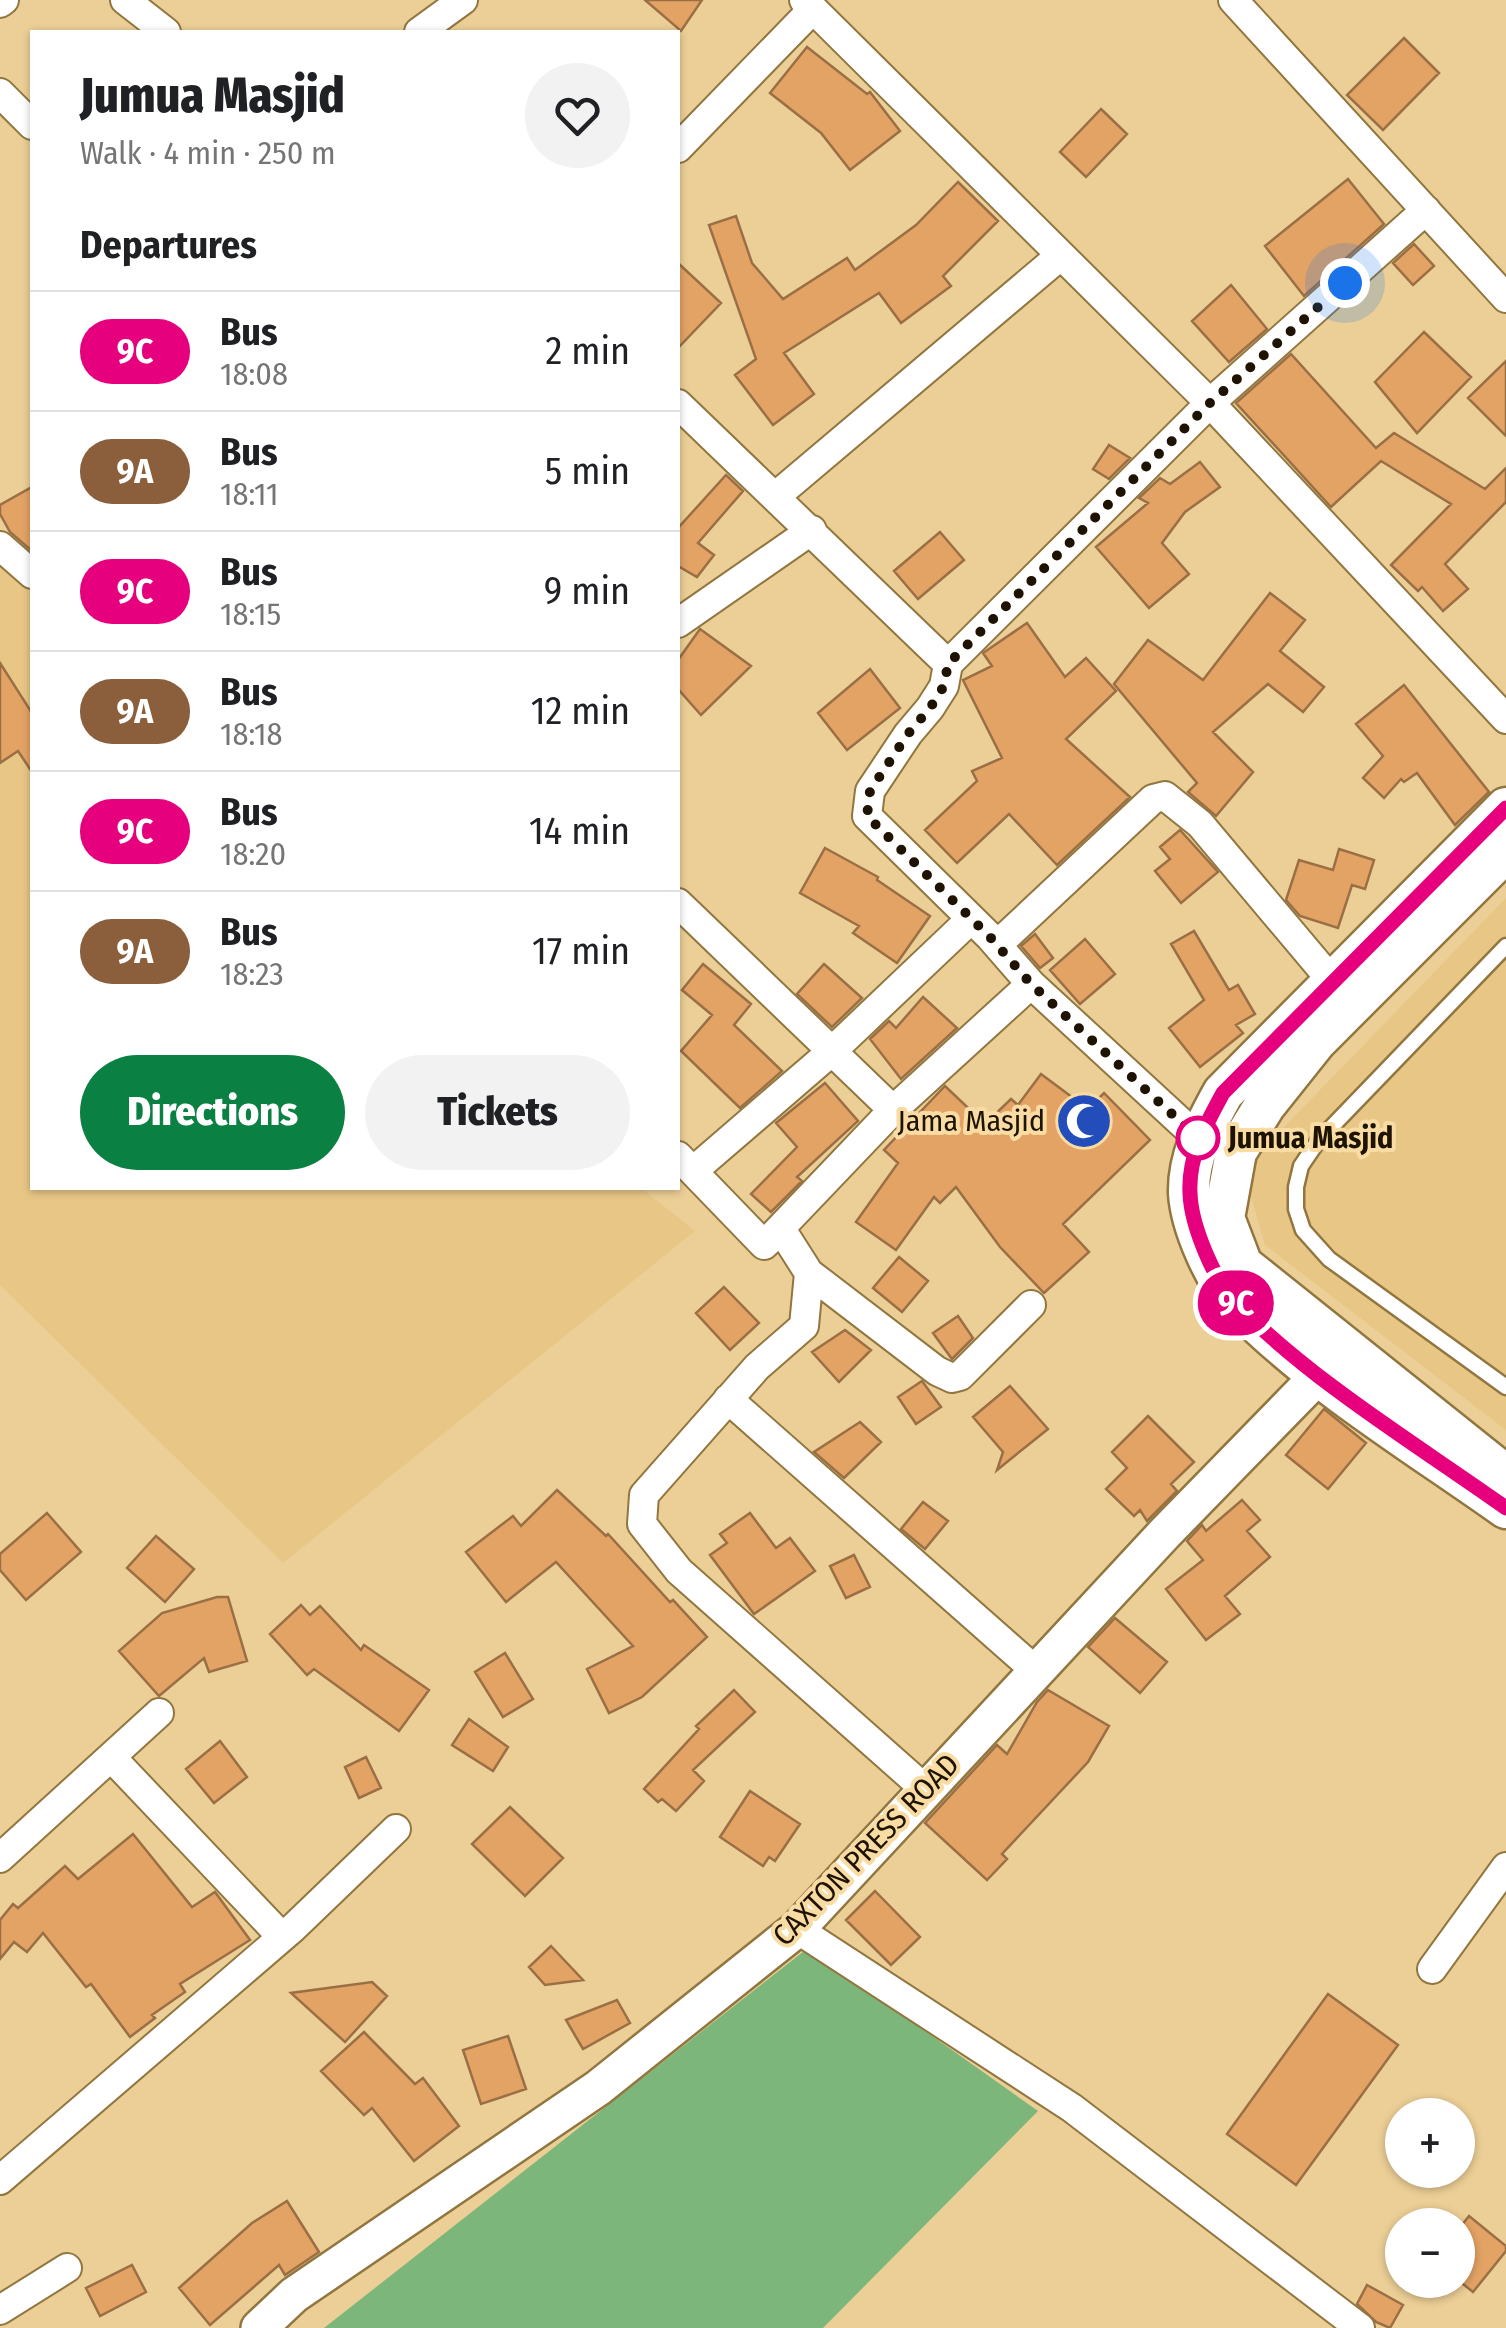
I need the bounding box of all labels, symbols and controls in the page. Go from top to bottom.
button: heart [525,63,630,168]
text: Jumua Masjid [80,67,345,125]
text: Walk · 4 min · 250 m [80,134,336,172]
text: Departures [80,222,257,268]
your location [1320,258,1370,308]
text: Bus [220,309,278,355]
text: 2 min [545,328,630,374]
text: 9C [117,330,153,372]
text: 18:08 [220,355,288,393]
text: Bus [220,429,278,475]
text: 5 min [545,448,630,494]
text: 9A [117,450,153,492]
text: 18:11 [220,475,278,513]
text: Bus [220,549,278,595]
text: 9 min [544,568,630,614]
text: 9C [117,570,153,612]
text: 18:15 [220,595,281,633]
text: Bus [220,669,278,715]
text: 12 min [531,688,630,734]
text: 9A [117,690,153,732]
text: 18:18 [220,715,282,753]
text: Bus [220,789,278,835]
text: 14 min [529,808,630,854]
text: 9C [117,810,153,852]
text: 18:20 [220,835,286,873]
text: Bus [220,909,278,955]
text: 17 min [532,928,630,974]
text: 9A [117,930,153,972]
text: 18:23 [220,955,284,993]
button: Directions [80,1055,345,1170]
button: Tickets [365,1055,630,1170]
mosque icon: Jama Masjid [1054,1091,1114,1151]
place label: Jama Masjid [897,1103,1045,1139]
marker: Jumua Masjid [1177,1117,1219,1159]
place label: Jumua Masjid [1227,1120,1393,1156]
line badge: 9C [1191,1270,1281,1336]
text: 9C [1218,1282,1254,1324]
street label: CAXTON PRESS ROAD [765,1747,967,1953]
map controls [1385,2098,1475,2298]
button: + [1385,2098,1475,2188]
button: − [1385,2208,1475,2298]

